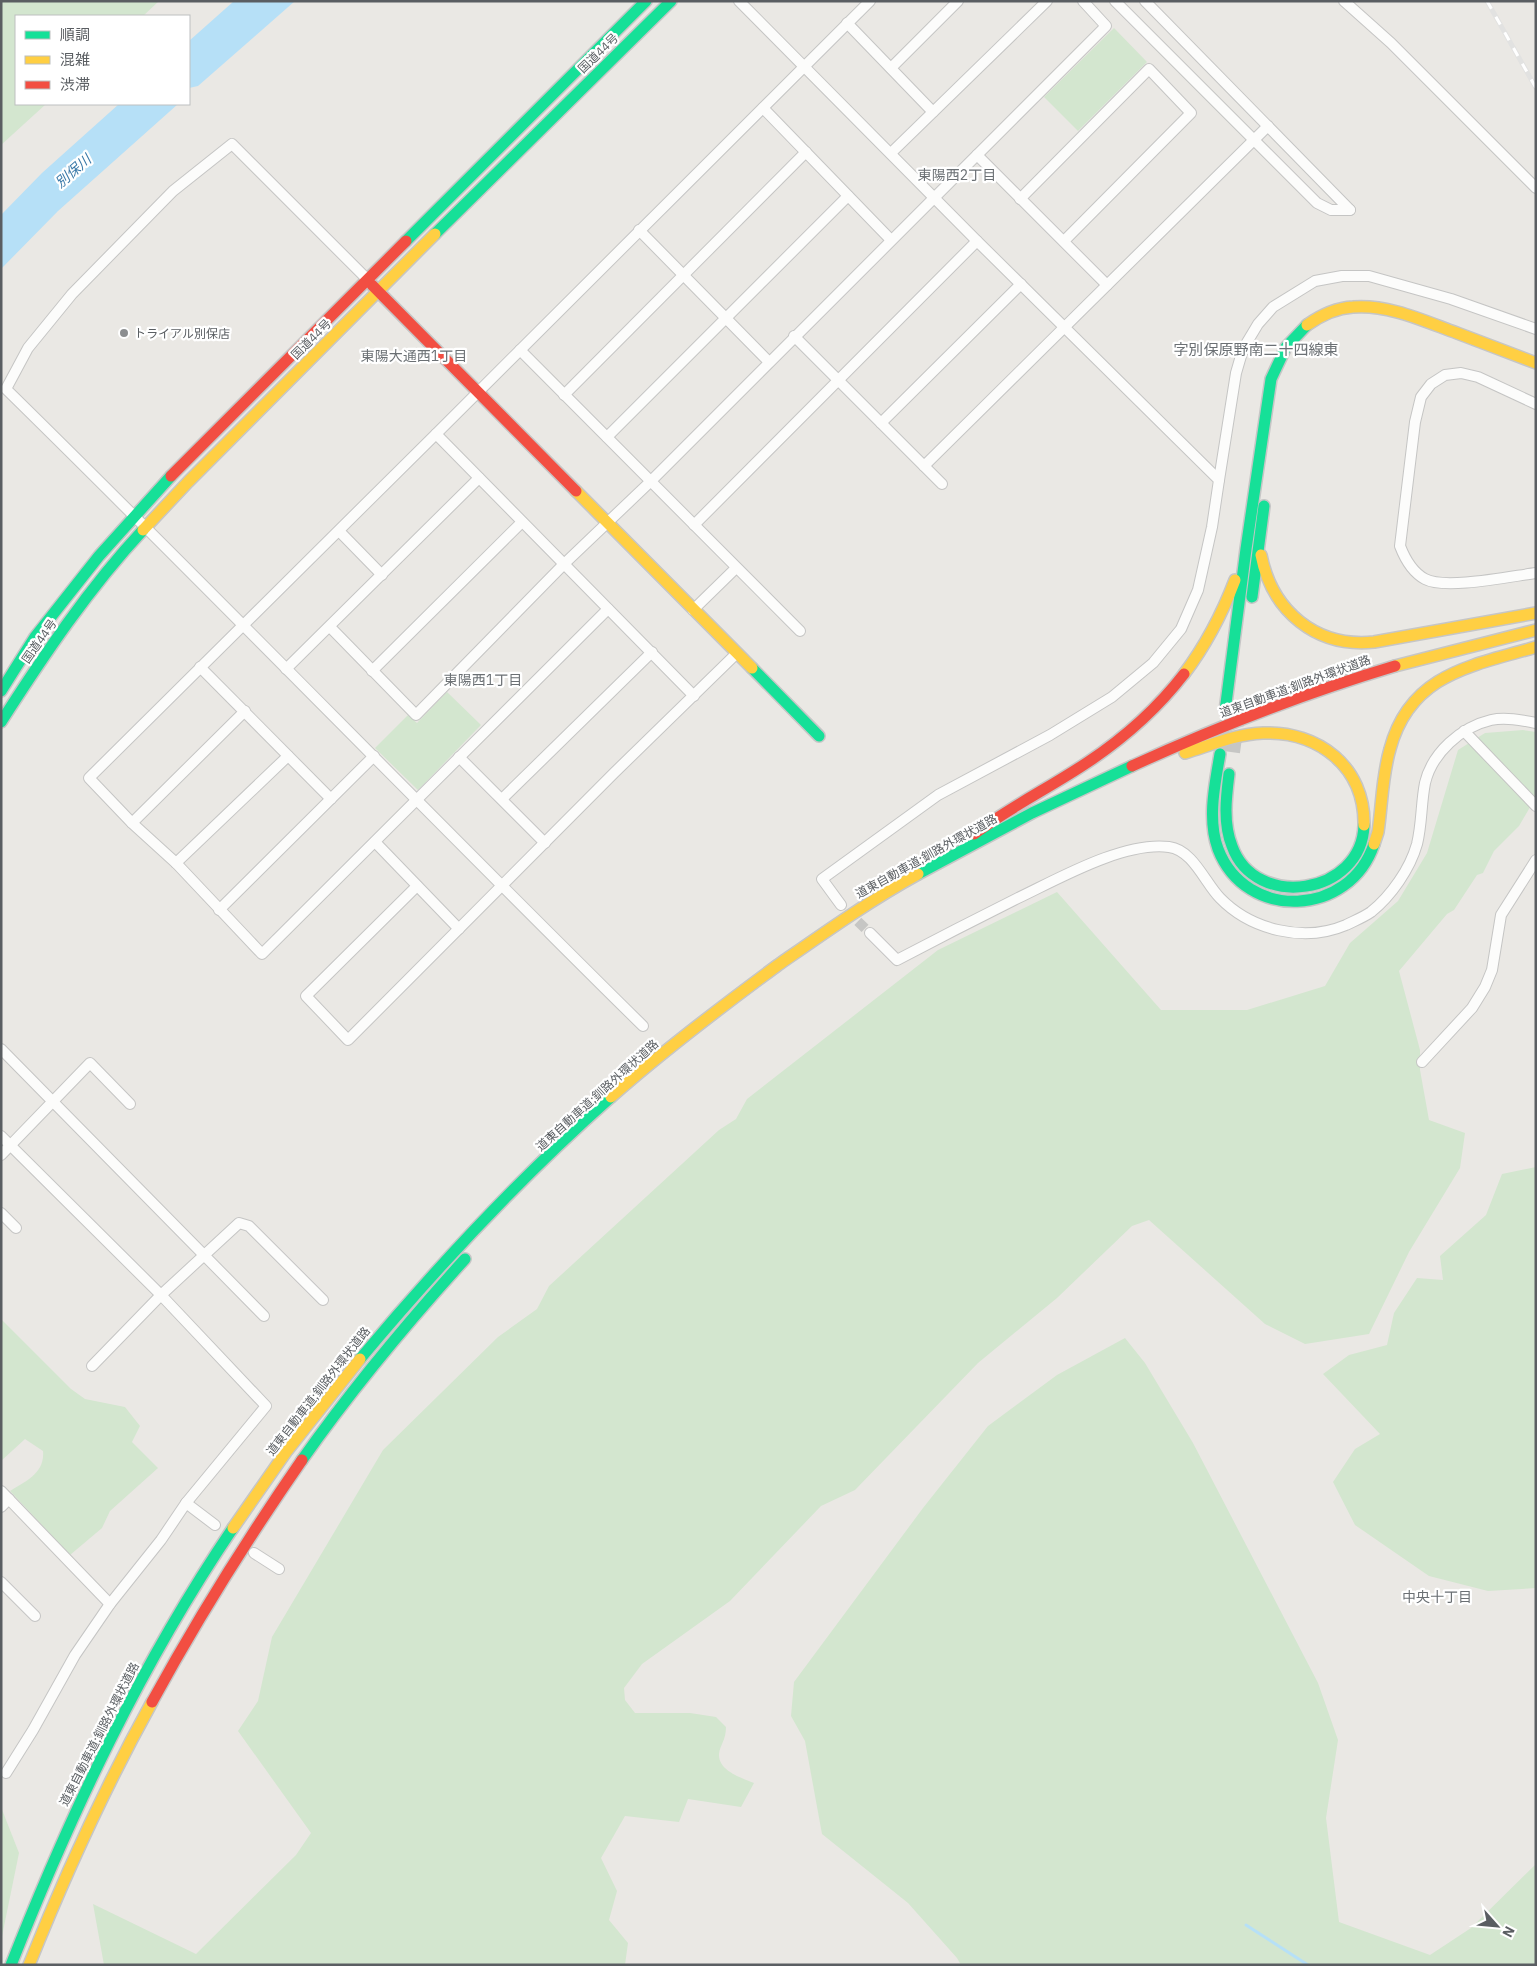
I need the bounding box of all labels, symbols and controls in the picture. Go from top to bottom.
legend [15,15,190,105]
text: 順調 [60,25,90,44]
street label: 国道44号 [575,30,621,76]
text: 混雑 [60,50,90,69]
text: 渋滞 [60,75,90,94]
water label: 別保川 [51,149,96,192]
district label: 東陽西2丁目 [918,166,996,184]
street label: 国道44号 [288,316,334,362]
place label: トライアル別保店 [134,326,230,341]
marker: トライアル別保店 [118,327,130,339]
district label: 字別保原野南二十四線東 [1173,340,1339,359]
district label: 東陽大通西1丁目 [361,347,467,365]
street label: 国道44号 [18,616,60,666]
street label: 道東自動車道;釧路外環状道路 [1217,652,1373,720]
district label: 東陽西1丁目 [444,671,522,689]
street label: 道東自動車道;釧路外環状道路 [853,811,999,901]
street label: 道東自動車道;釧路外環状道路 [533,1036,661,1154]
street label: 道東自動車道;釧路外環状道路 [263,1324,373,1458]
district label: 中央十丁目 [1402,1588,1472,1606]
street label: 道東自動車道;釧路外環状道路 [56,1660,142,1808]
north arrow [1472,1901,1522,1951]
text: N [1498,1923,1519,1941]

